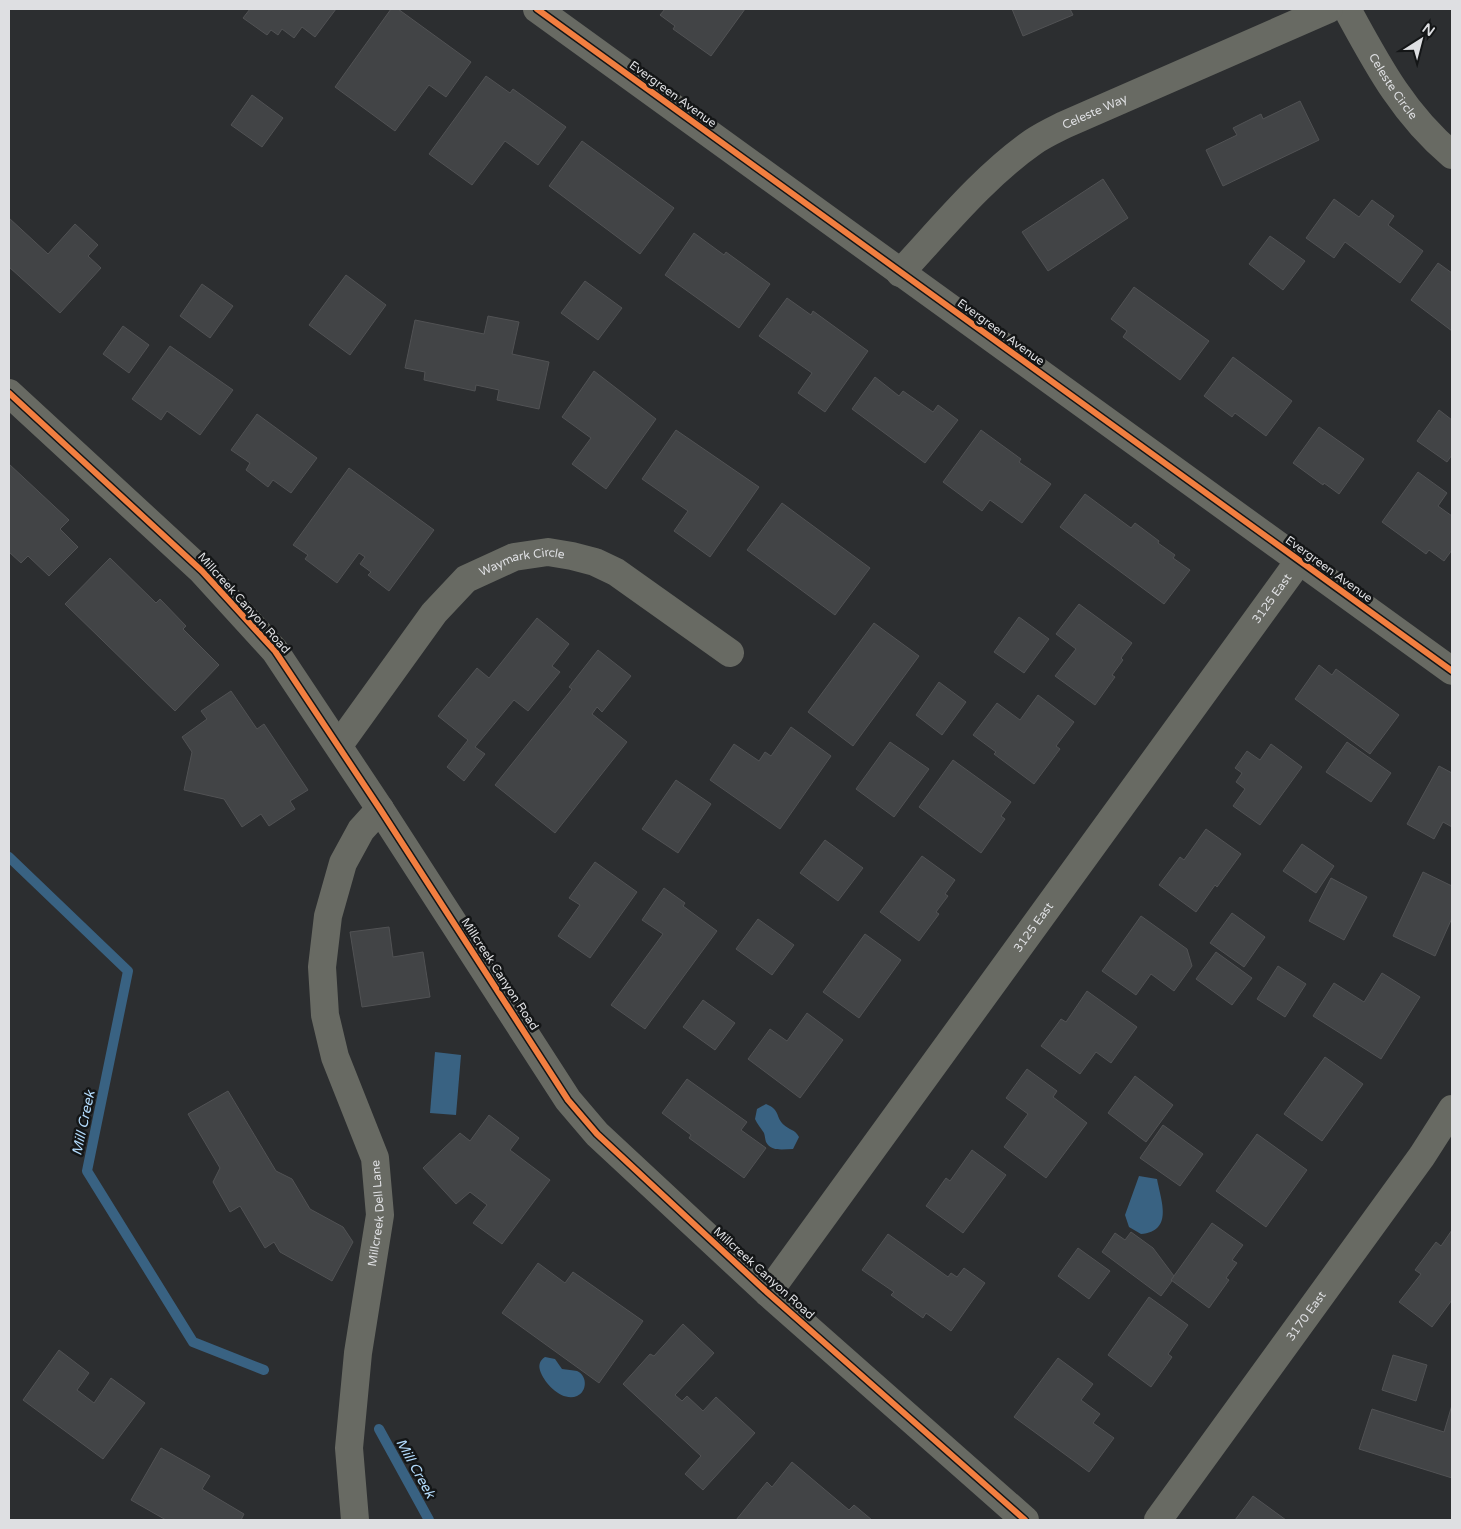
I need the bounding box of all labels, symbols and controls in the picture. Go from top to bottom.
north arrow [1396,15,1446,65]
text: N [1419,20,1438,40]
street label: Celeste Circle [1366,51,1421,122]
street label: Evergreen Avenue [627,58,719,130]
street label: Celeste Way [1060,91,1130,132]
street label: Evergreen Avenue [955,296,1047,368]
street label: Evergreen Avenue [1283,533,1375,605]
street label: Waymark Circle [477,545,566,579]
street label: Millcreek Canyon Road [195,550,293,656]
street label: 3125 East [1249,571,1295,626]
street label: 3125 East [1011,899,1056,955]
street label: Millcreek Canyon Road [458,915,542,1033]
water label: Mill Creek [68,1088,99,1157]
street label: Millcreek Dell Lane [365,1159,387,1267]
street label: Millcreek Canyon Road [711,1224,817,1322]
street label: 3170 East [1283,1288,1329,1344]
water label: Mill Creek [392,1435,440,1502]

